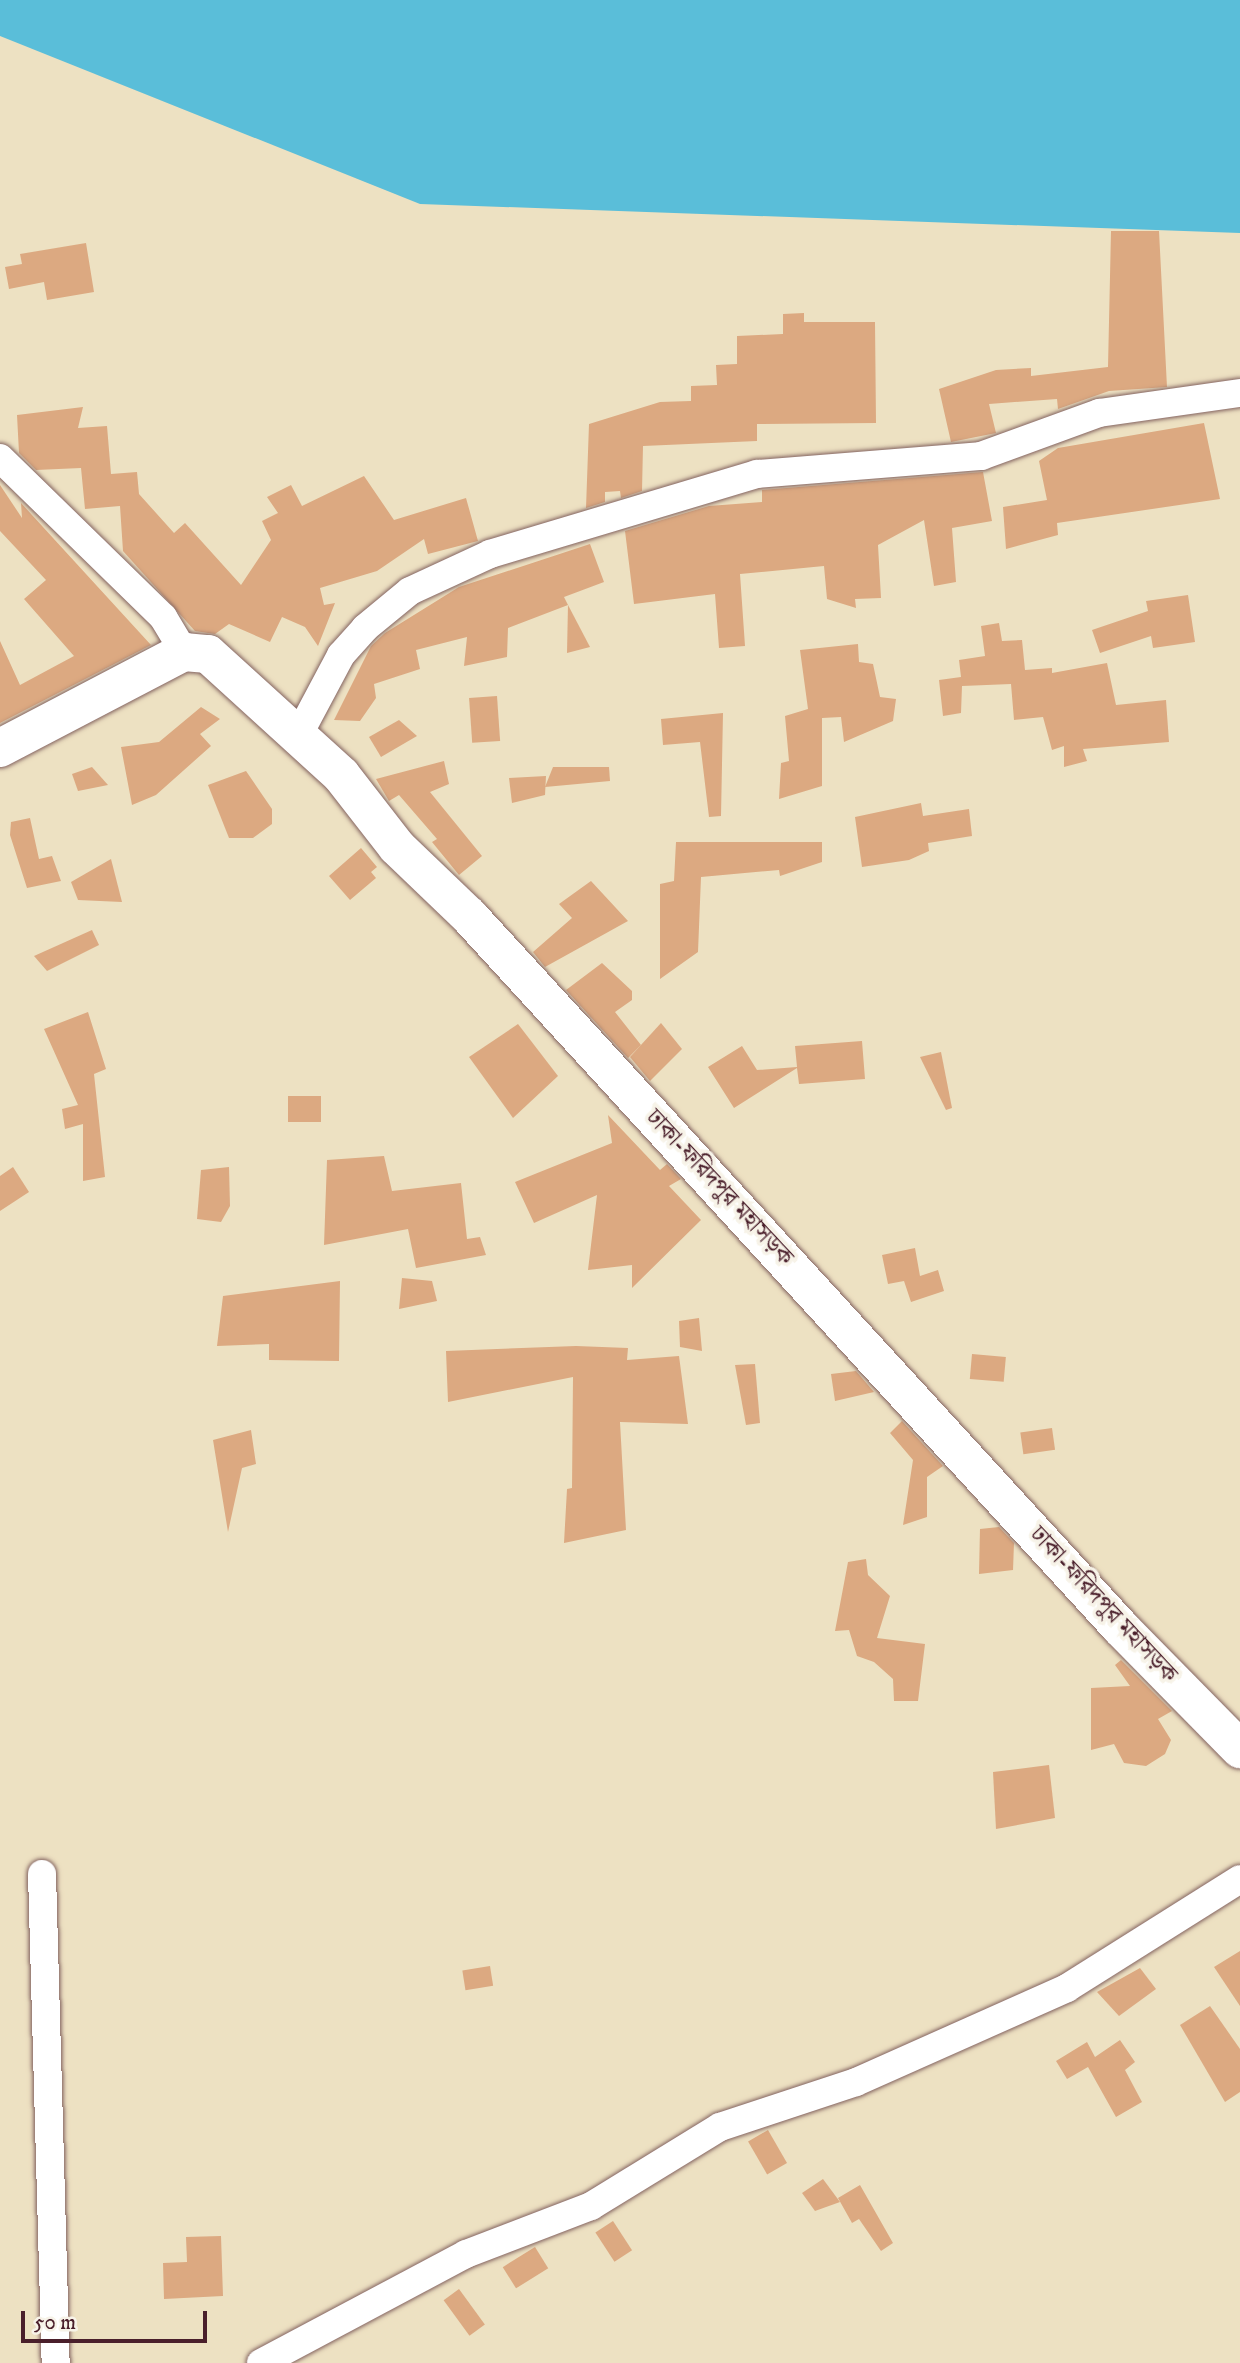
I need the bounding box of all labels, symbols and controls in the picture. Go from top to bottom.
street label: ঢাকা-ফরিদপুর মহাসড়ক [639,1104,799,1272]
street label: ঢাকা-ফরিদপুর মহাসড়ক [1023,1521,1183,1689]
scale bar [24,2296,210,2340]
text: 50 m [34,2310,76,2336]

